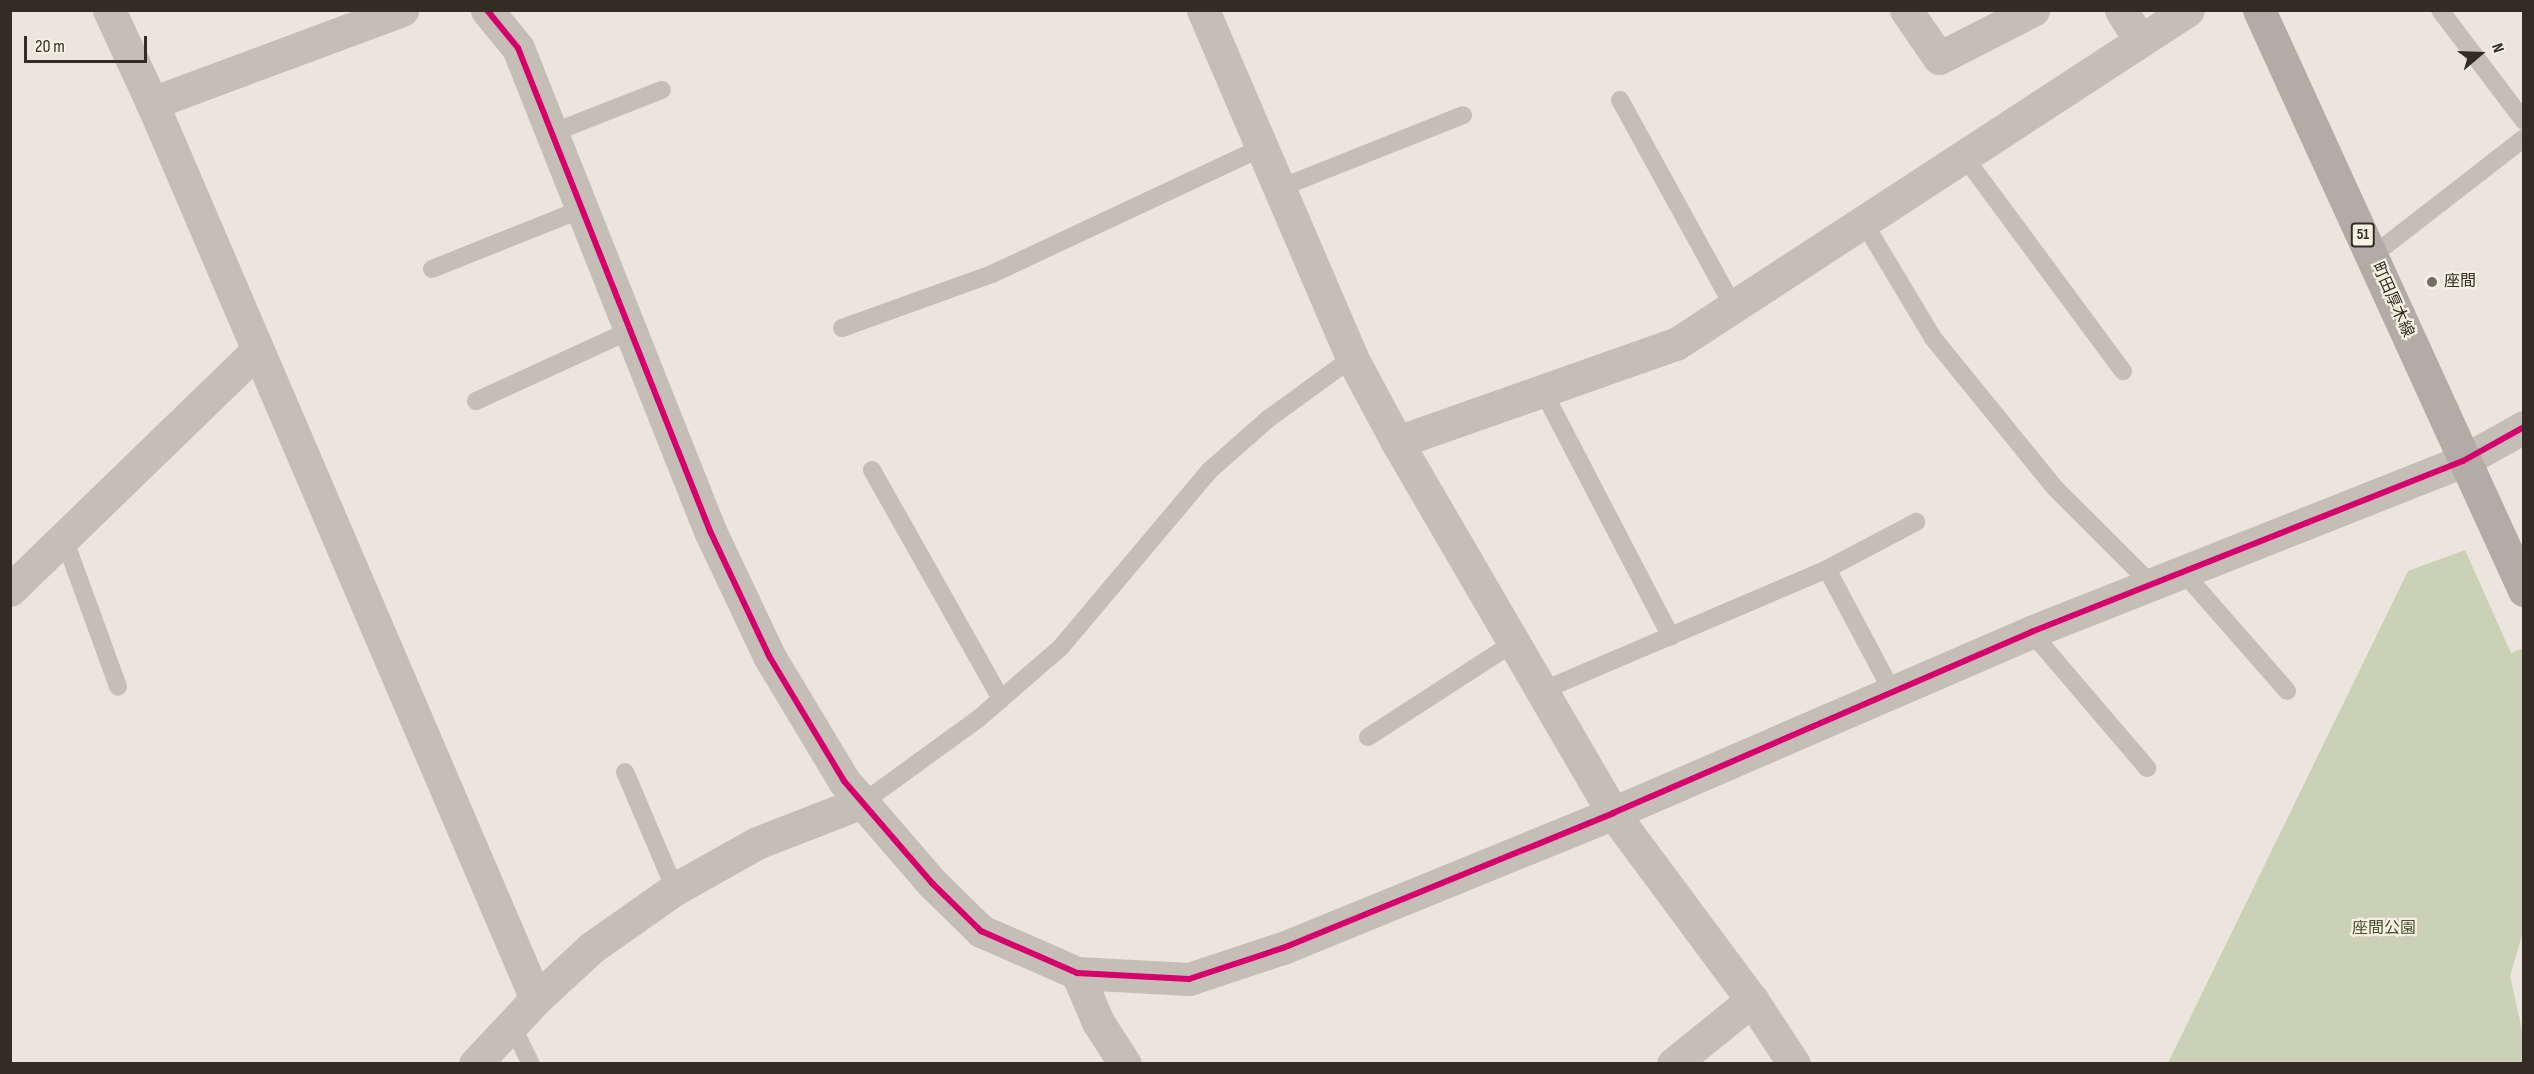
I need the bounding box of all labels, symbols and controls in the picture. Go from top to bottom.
scale bar [27,24,150,62]
north arrow [2450,24,2510,84]
text: 20 m [35,36,65,57]
text: N [2487,41,2508,55]
road number: 51 [2350,223,2376,247]
street label: 町田厚木線 [2367,260,2417,340]
place label: 座間 [2444,272,2476,292]
marker: 座間 [2425,275,2439,289]
park label: 座間公園 [2352,919,2416,939]

